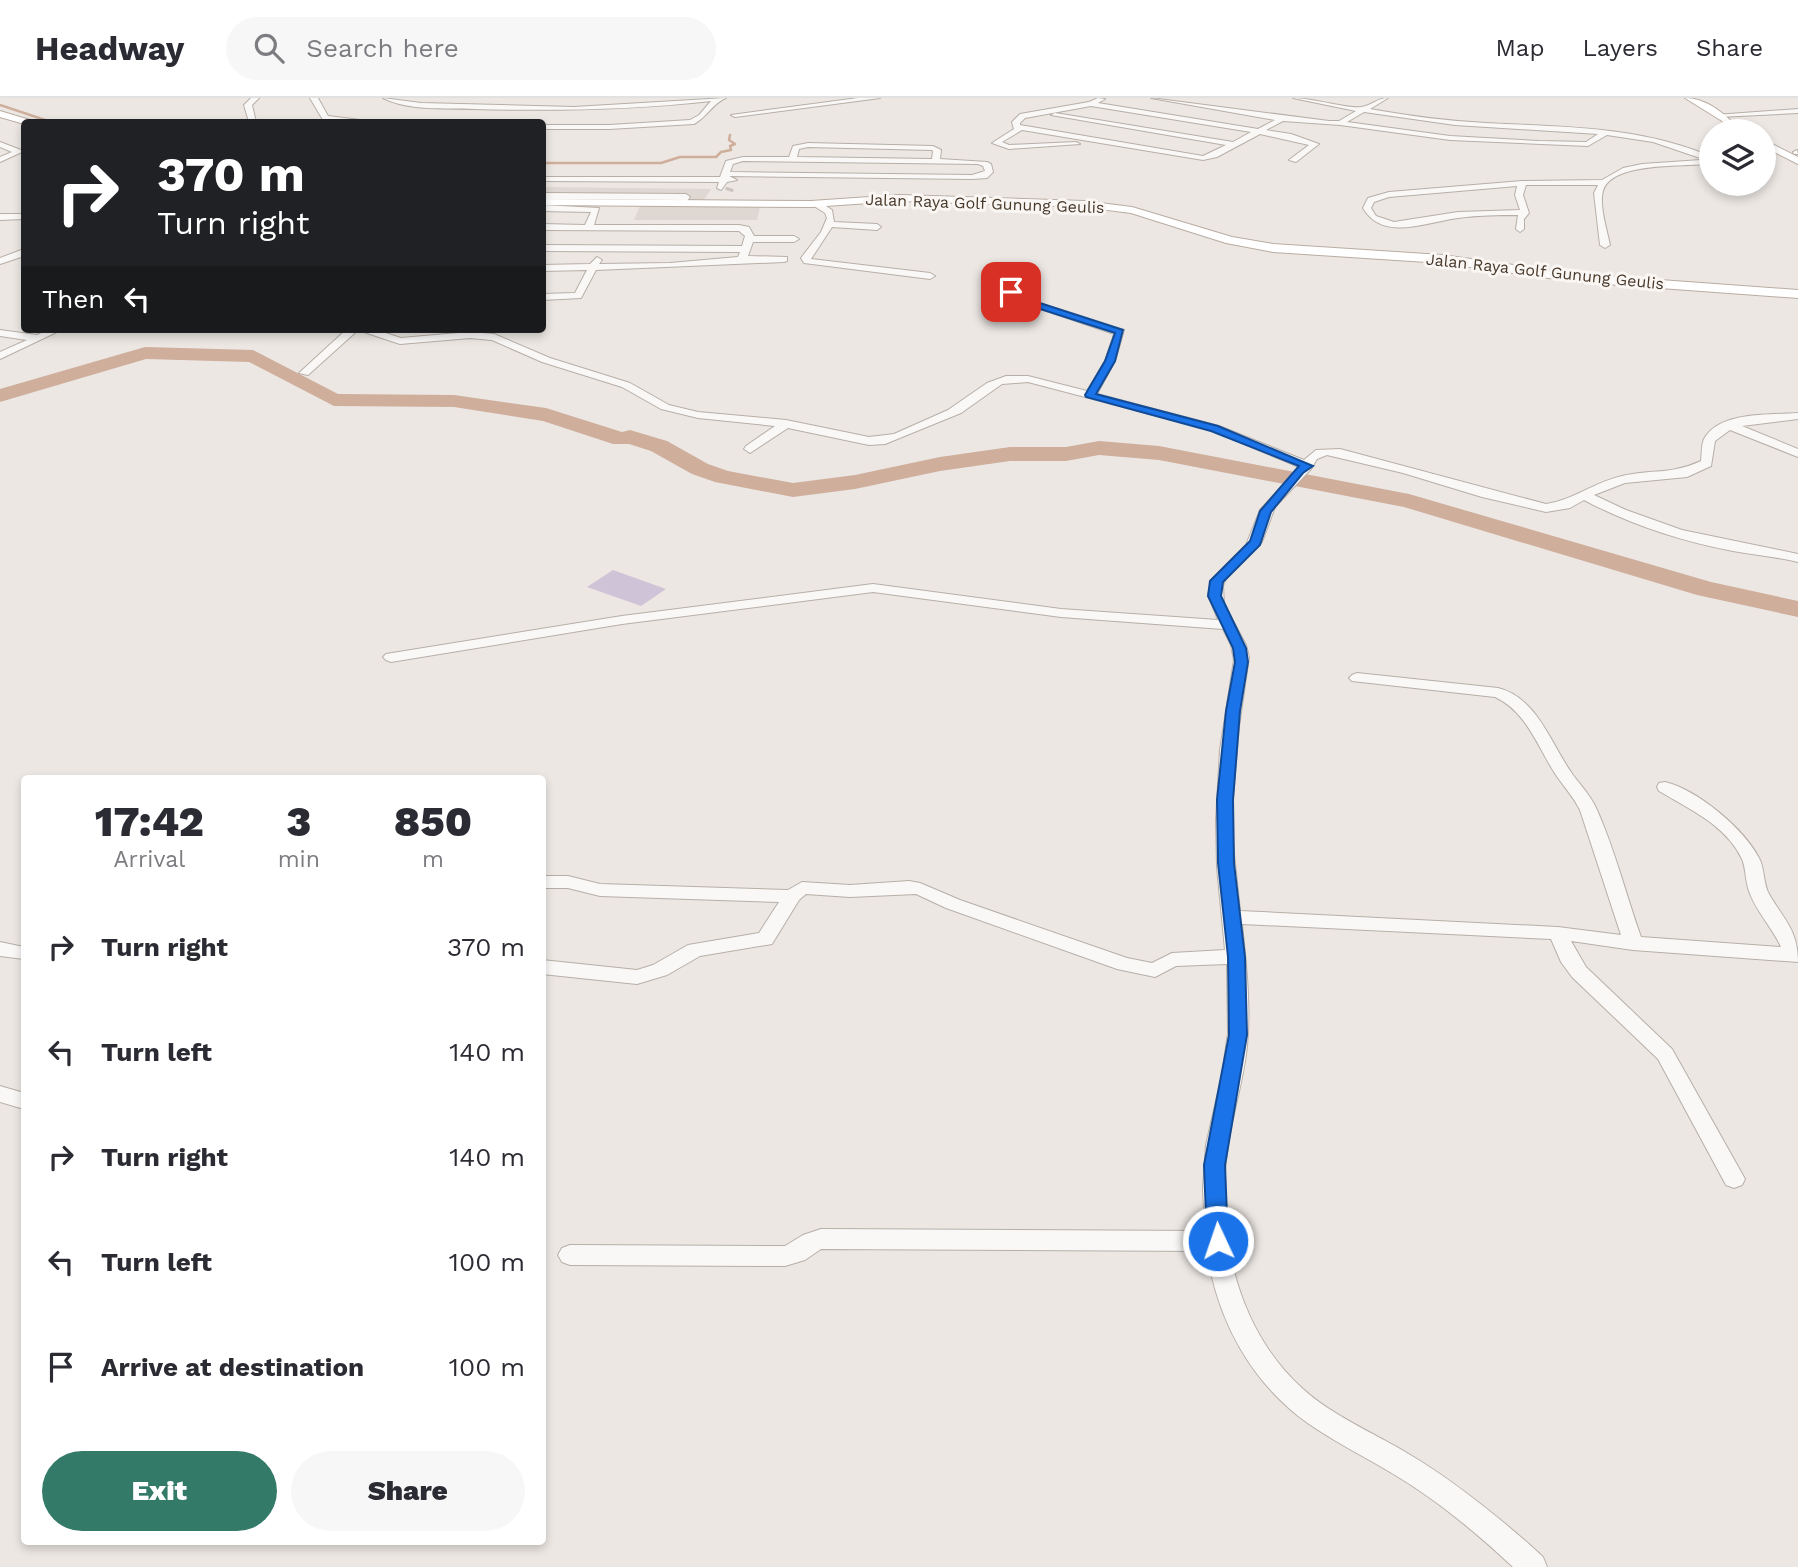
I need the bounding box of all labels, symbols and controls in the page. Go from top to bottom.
search box [226,17,716,80]
text: Headway [35,29,184,68]
icon: search [250,29,288,67]
text: Search here [306,33,459,63]
text: Map [1496,34,1544,62]
text: Layers [1582,34,1658,62]
text: Share [1696,34,1763,62]
map controls [1699,119,1776,196]
button: layers [1699,119,1776,196]
text: 370 m [157,145,305,203]
icon: right [42,147,133,238]
street label: Jalan Raya Golf Gunung Geulis [865,190,1105,217]
text: Turn right [157,204,309,242]
street label: Jalan Raya Golf Gunung Geulis [1425,250,1665,293]
pin [981,262,1041,322]
icon: arrive [992,273,1030,311]
icon: left [118,280,156,318]
text: Then [42,284,104,314]
text: 17:42 [95,797,204,846]
text: 3 [286,797,311,846]
text: 850 [394,797,472,846]
text: Arrival [113,846,185,873]
text: min [278,846,320,873]
text: m [422,846,444,873]
icon: right [42,928,80,966]
text: Turn right [101,932,228,962]
text: 370 m [447,932,525,962]
icon: left [42,1033,80,1071]
text: Turn left [101,1037,212,1067]
text: 140 m [449,1037,525,1067]
icon: right [42,1138,80,1176]
text: Turn right [101,1142,228,1172]
text: 140 m [449,1142,525,1172]
position arrow [1181,1204,1255,1278]
icon: left [42,1243,80,1281]
text: Turn left [101,1247,212,1277]
text: 100 m [449,1247,525,1277]
icon: arrive [42,1348,80,1386]
text: Arrive at destination [101,1352,364,1382]
text: 100 m [449,1352,525,1382]
button: Exit [42,1451,277,1531]
button: Share [291,1451,525,1531]

